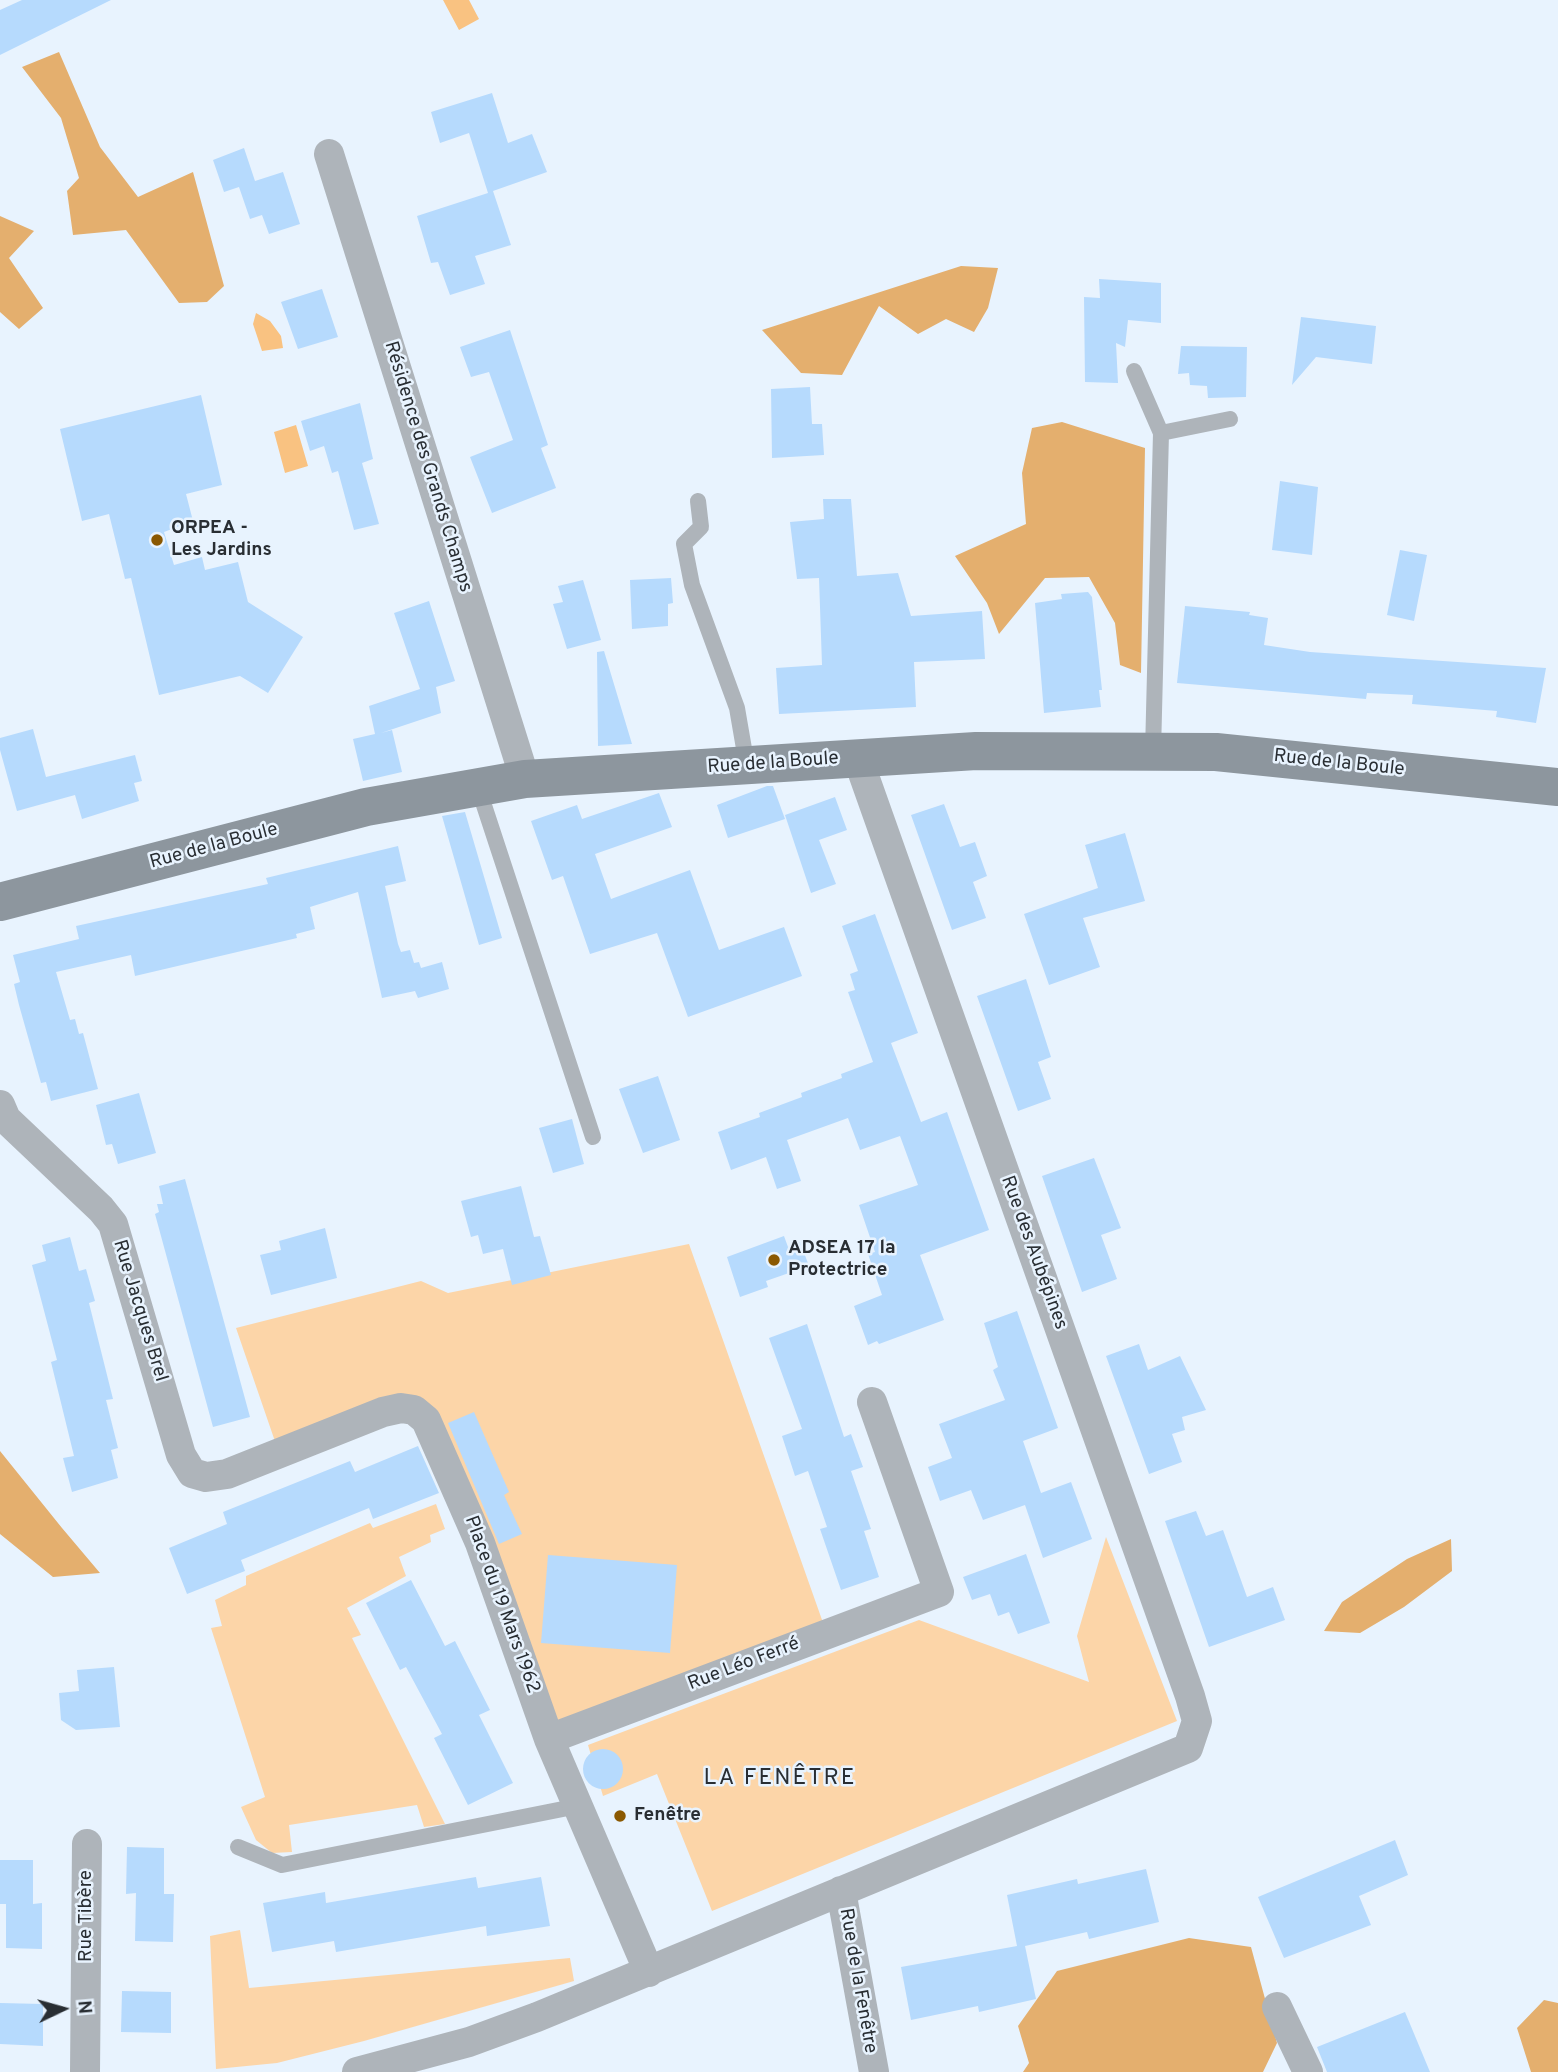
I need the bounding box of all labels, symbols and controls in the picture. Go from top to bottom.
street label: Résidence des Grands Champs [378,339,476,595]
place label: ORPEA - Les Jardins [171,518,272,562]
marker: ORPEA - Les Jardins [149,532,165,548]
street label: Rue de la Boule [1272,746,1406,782]
street label: Rue de la Boule [707,748,839,780]
street label: Rue de la Boule [148,819,280,875]
street label: Rue des Aubépines [995,1173,1071,1333]
street label: Rue Jacques Brel [107,1237,171,1385]
place label: ADSEA 17 la Protectrice [788,1238,896,1282]
marker: ADSEA 17 la Protectrice [766,1252,782,1268]
street label: Place du 19 Mars 1962 [458,1513,544,1697]
street label: Rue Léo Ferré [685,1633,803,1697]
district label: LA FENÊTRE [705,1765,855,1793]
place label: Fenêtre [634,1805,701,1827]
marker: Fenêtre [612,1808,628,1824]
street label: Rue Tibère [76,1870,98,1962]
street label: Rue de la Fenêtre [833,1907,881,2055]
north arrow [28,1974,98,2044]
text: N [71,1999,96,2015]

